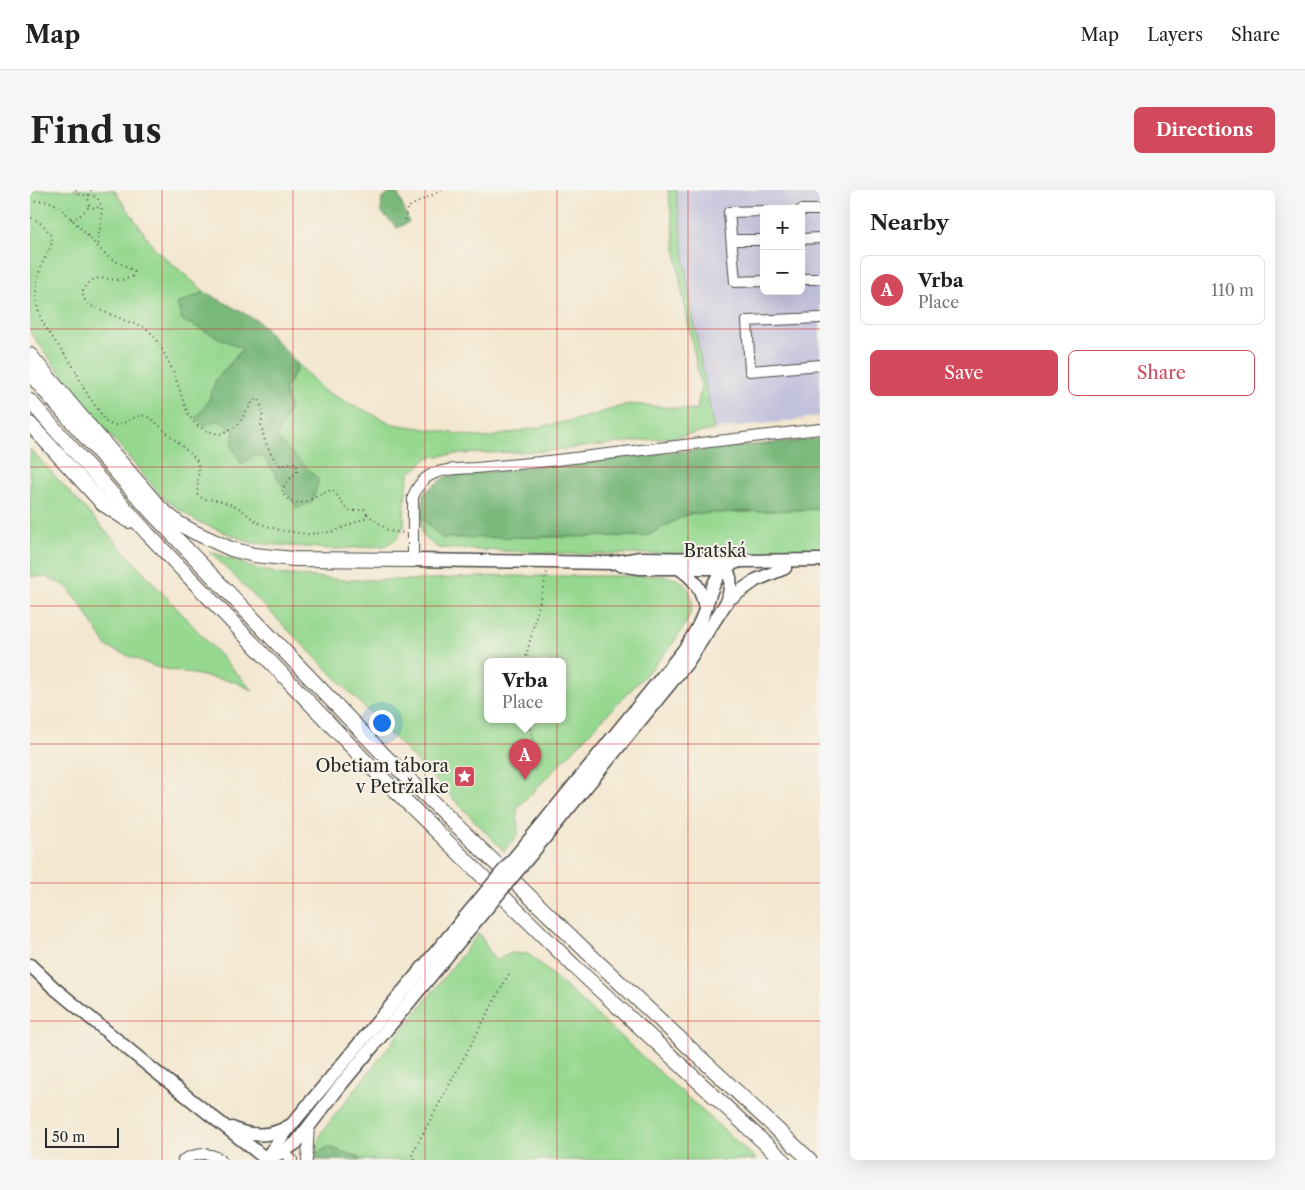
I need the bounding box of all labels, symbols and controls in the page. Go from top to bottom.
text: Map [25,20,80,49]
text: Map [1081,24,1119,46]
text: Layers [1147,24,1203,46]
text: Share [1231,24,1280,46]
button: Directions [1134,107,1275,153]
text: Find us [30,109,162,152]
map controls [760,205,805,295]
button: + [760,205,805,250]
text: Nearby [870,210,949,235]
button: − [760,250,805,295]
text: Vrba [918,269,964,292]
text: A [881,280,893,300]
text: 110 m [1211,280,1254,300]
text: Place [918,292,959,312]
button: Save [870,350,1058,396]
button: Share [1068,350,1255,396]
street label: Bratská [683,540,747,562]
popup [484,658,566,723]
text: Vrba [502,669,548,692]
text: Place [502,692,543,712]
your location [369,710,395,736]
pin: A [509,739,541,780]
place label: Obetiam tábora v Petržalke [315,755,449,798]
place icon: Obetiam tábora v Petržalke [453,764,477,788]
scale bar [45,1125,119,1148]
text: 50 m [52,1128,85,1146]

